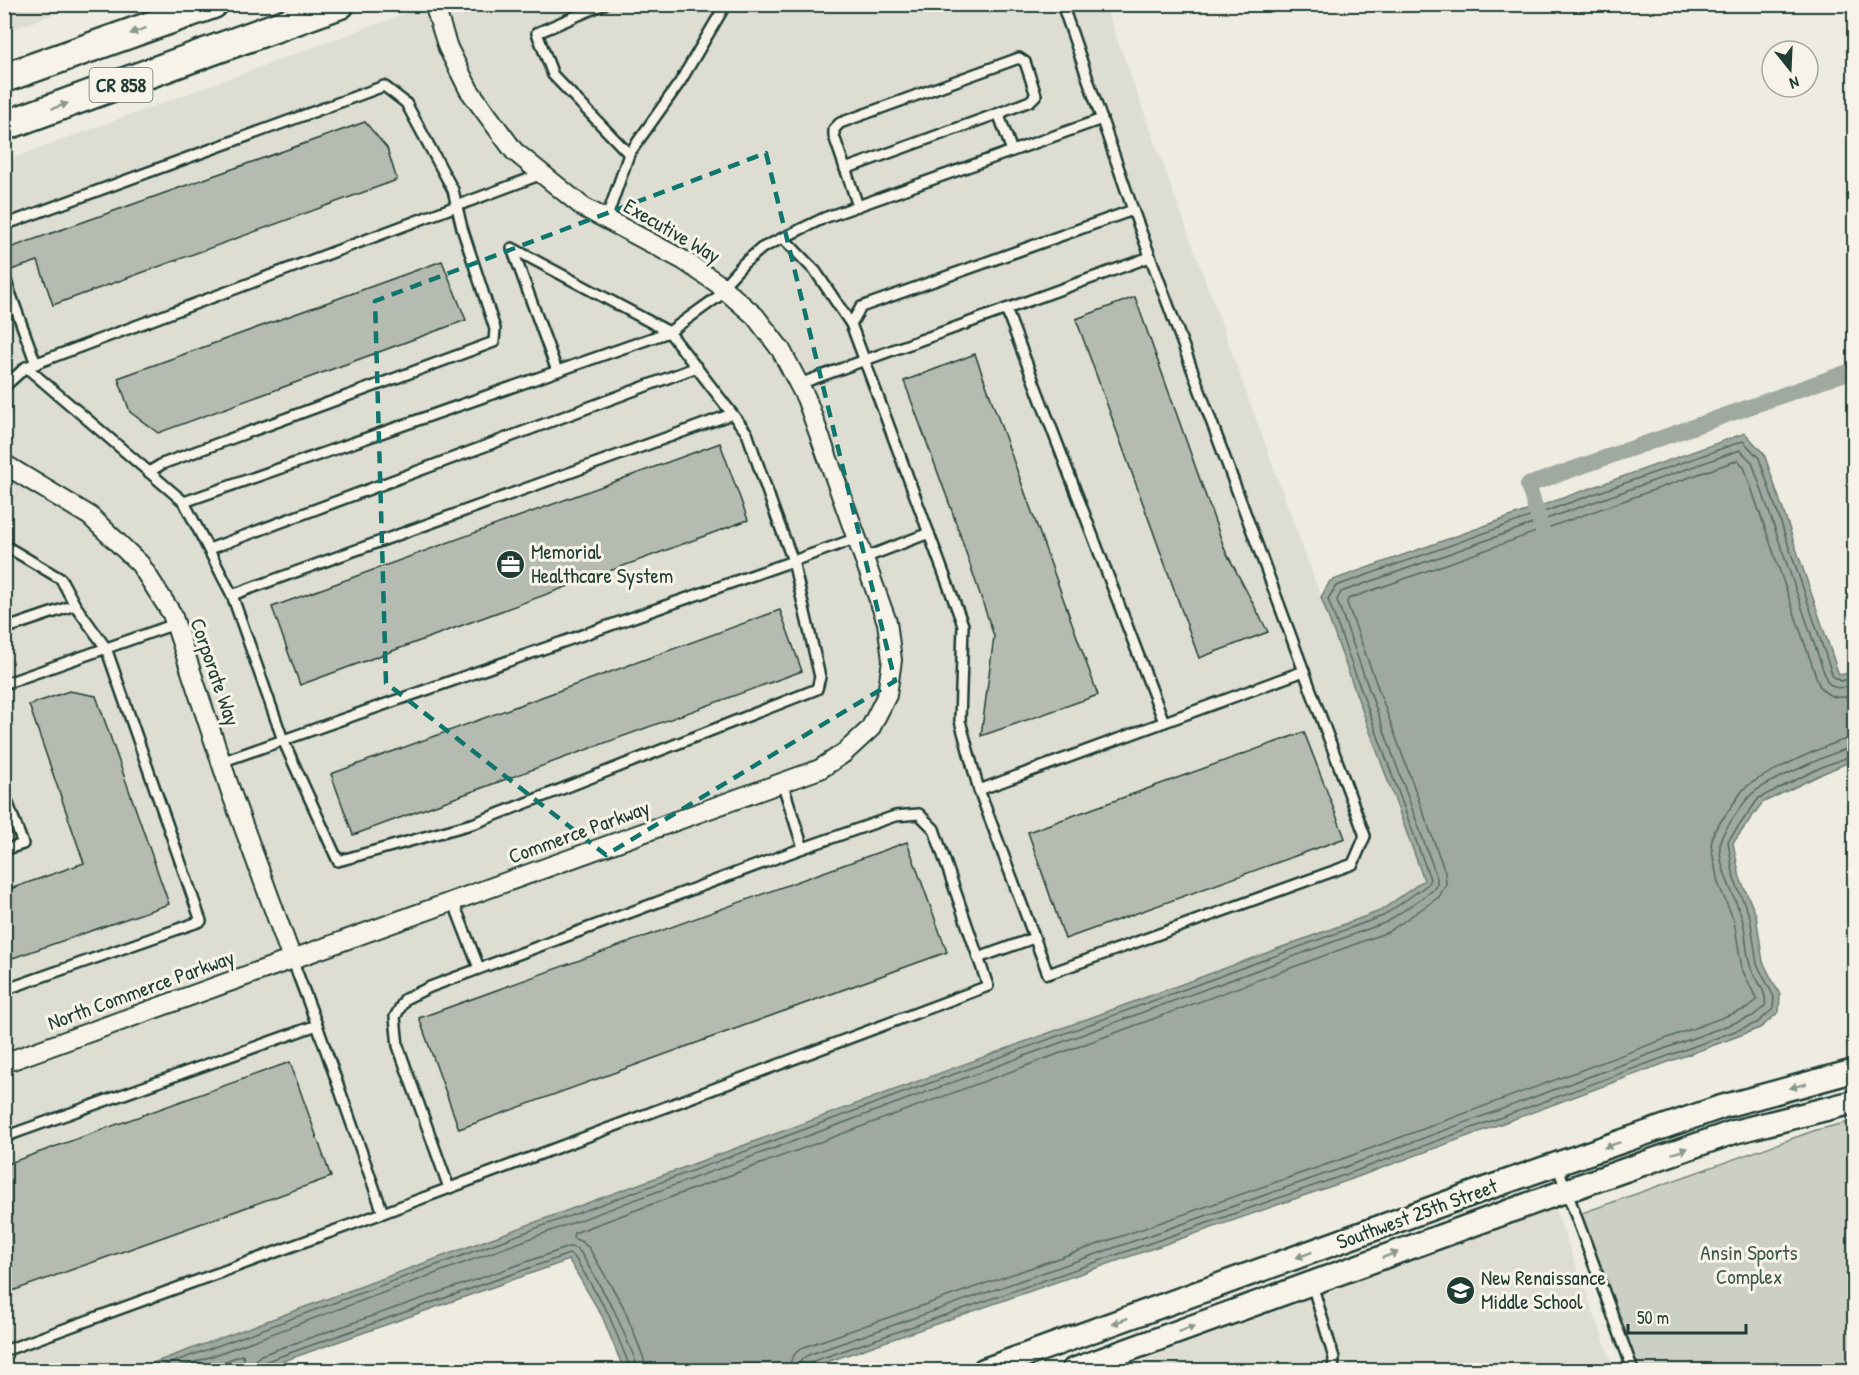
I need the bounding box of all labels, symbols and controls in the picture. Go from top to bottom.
one-way arrow [129,27,147,37]
north arrow [1760,39,1820,99]
road number: CR 858 [90,68,152,102]
text: N [1787,71,1802,95]
one-way arrow [51,101,69,111]
street label: Executive Way [619,191,726,270]
place label: Memorial Healthcare System [531,537,673,590]
office icon: Memorial Healthcare System [494,548,526,580]
street label: Corporate Way [183,614,247,730]
street label: Commerce Parkway [504,793,654,871]
street label: North Commerce Parkway [43,942,238,1037]
one-way arrow [1789,1082,1807,1091]
one-way arrow [1603,1141,1621,1151]
one-way arrow [1671,1145,1689,1155]
street label: Southwest 25th Street [1332,1171,1502,1256]
park label: Ansin Sports Complex [1700,1238,1798,1291]
one-way arrow [1381,1250,1399,1259]
one-way arrow [1295,1251,1313,1260]
place label: New Renaissance Middle School [1481,1263,1606,1316]
school or university icon: New Renaissance Middle School [1444,1274,1476,1306]
scale bar [1628,1297,1746,1335]
text: 50 m [1637,1305,1669,1330]
one-way arrow [1111,1317,1129,1327]
one-way arrow [1178,1324,1196,1333]

